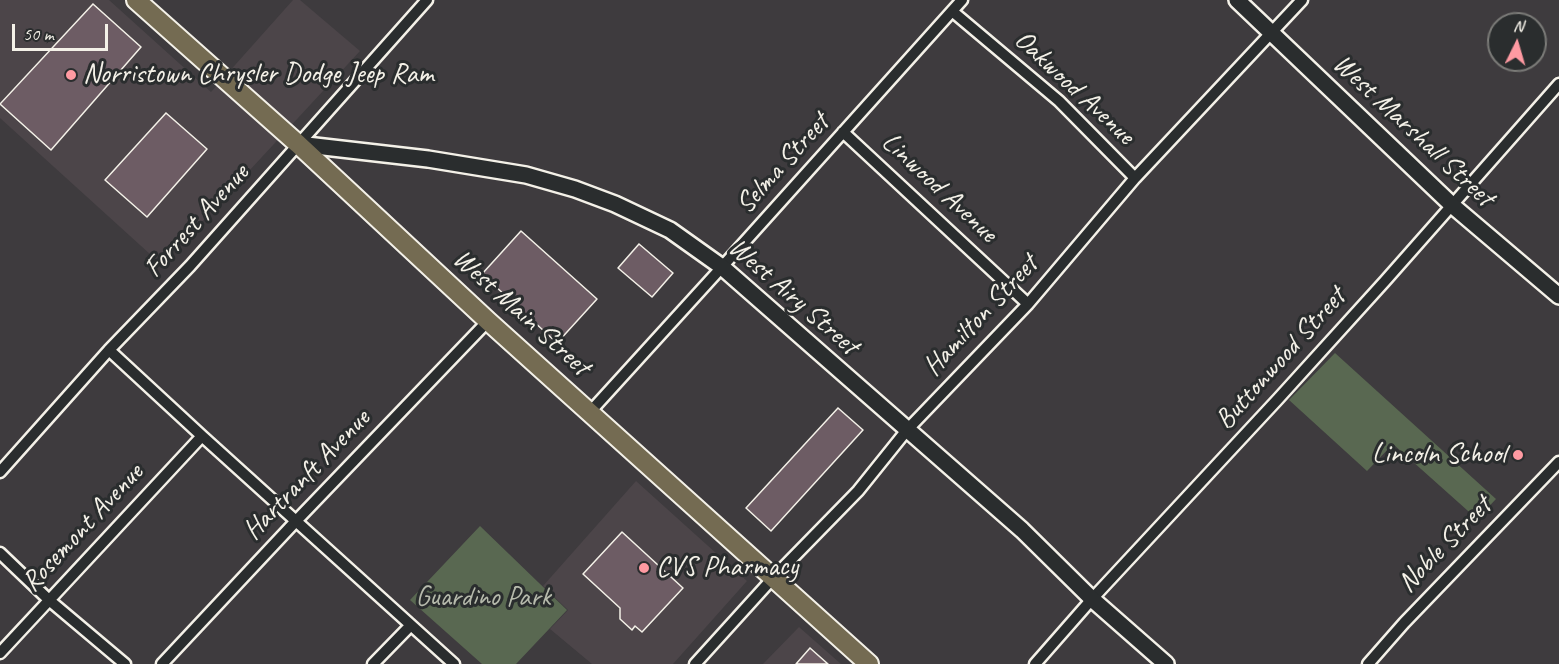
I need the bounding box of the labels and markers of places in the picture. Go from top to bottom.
place label: Norristown Chrysler Dodge Jeep Ram [83,58,433,92]
marker: Norristown Chrysler Dodge Jeep Ram [64,68,78,82]
place label: Lincoln School [1372,438,1506,472]
marker: Lincoln School [1511,448,1525,462]
place label: CVS Pharmacy [656,551,798,585]
marker: CVS Pharmacy [637,561,651,575]

